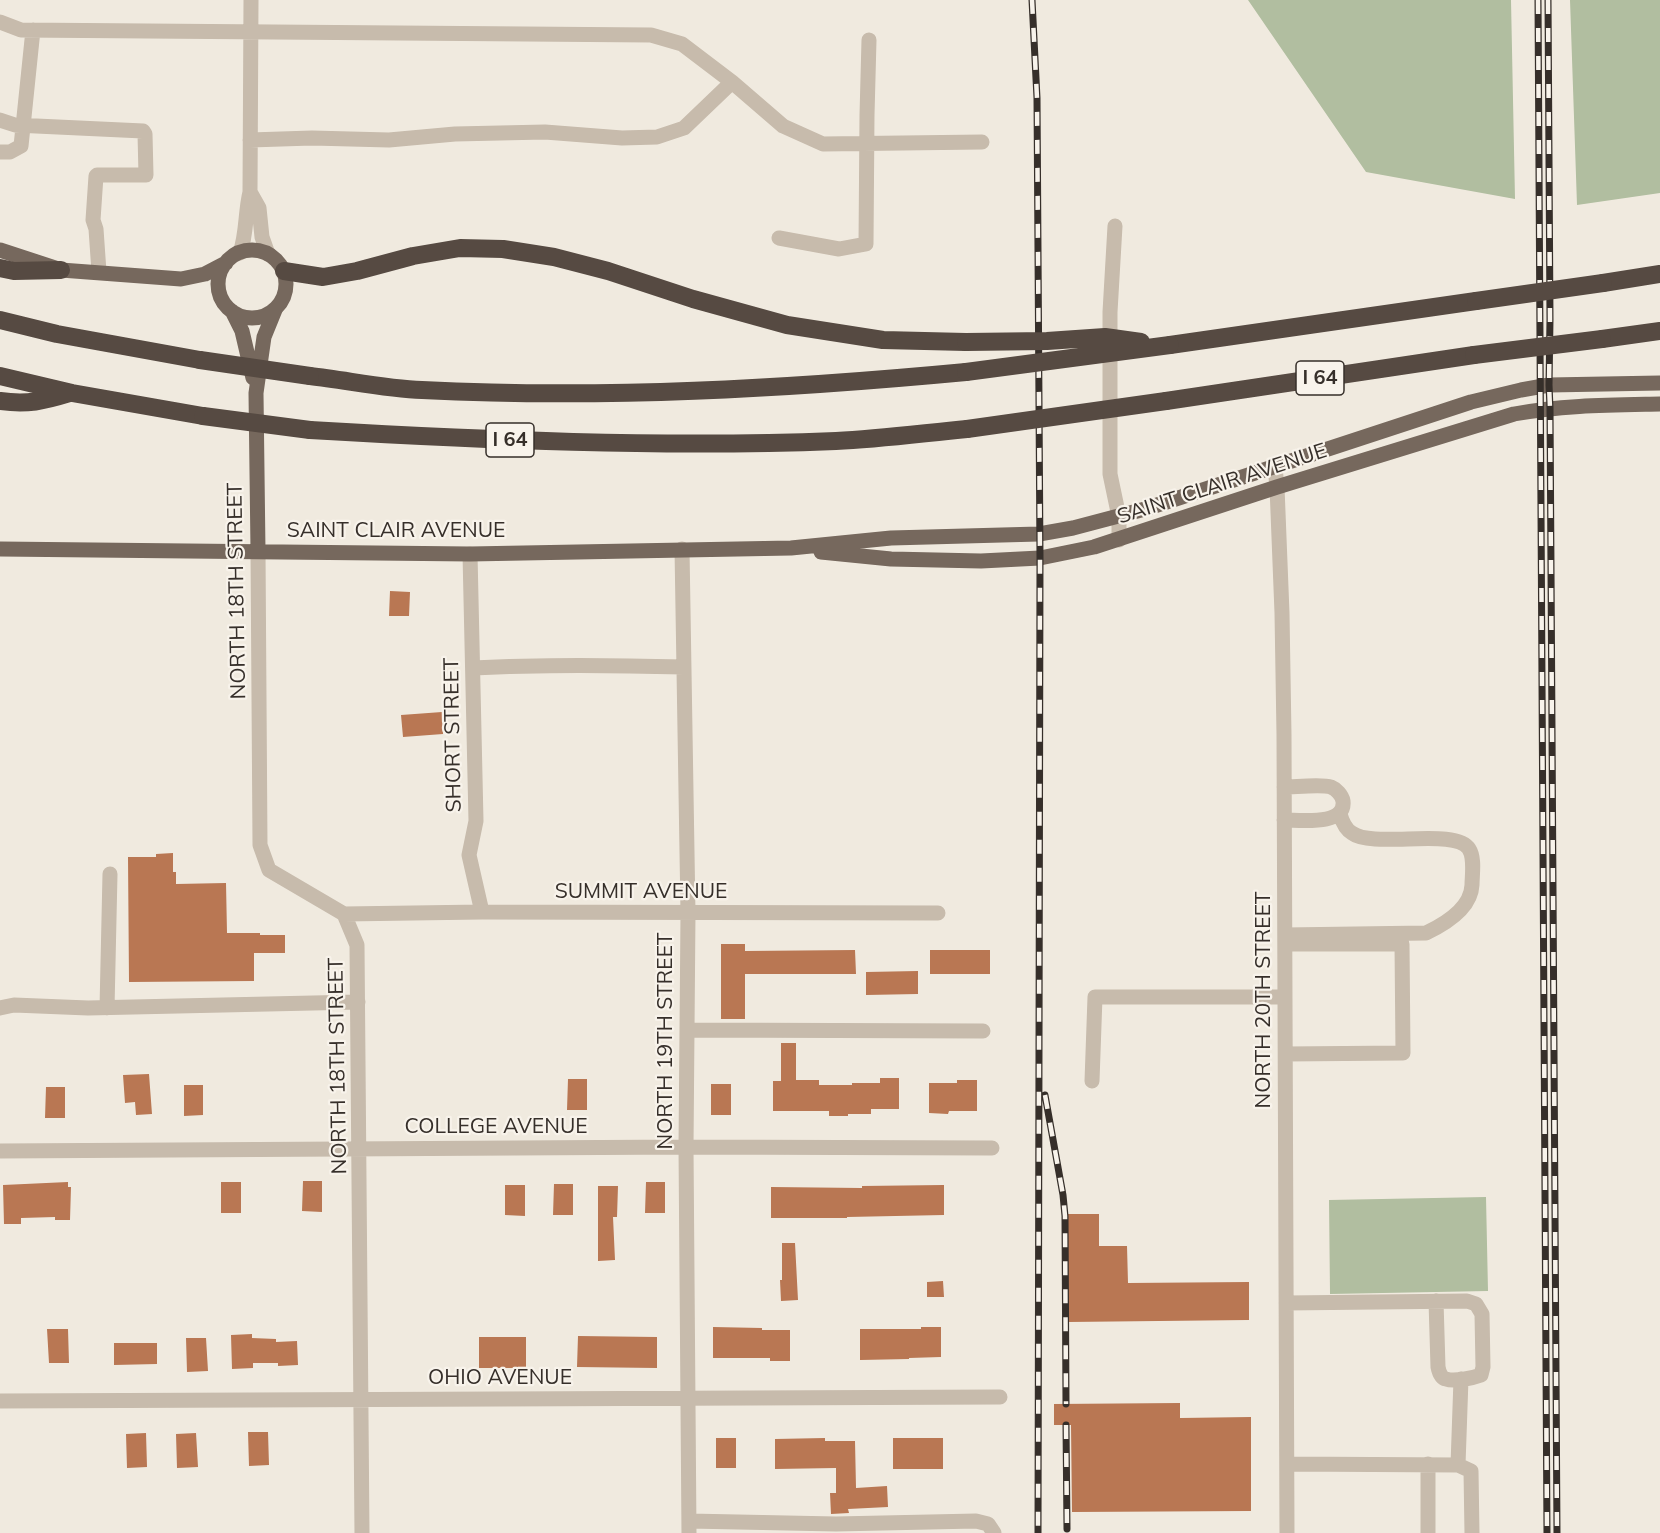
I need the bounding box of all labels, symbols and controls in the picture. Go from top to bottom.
road number: I 64 [1296,361,1344,395]
road number: I 64 [486,423,534,457]
street label: SAINT CLAIR AVENUE [1114,438,1330,530]
street label: NORTH 18TH STREET [223,482,251,700]
street label: SAINT CLAIR AVENUE [287,518,505,544]
street label: SHORT STREET [439,657,467,813]
street label: SUMMIT AVENUE [555,879,727,905]
street label: NORTH 20TH STREET [1251,892,1277,1108]
street label: NORTH 19TH STREET [653,933,679,1149]
street label: NORTH 18TH STREET [324,957,352,1175]
street label: COLLEGE AVENUE [404,1114,588,1140]
street label: OHIO AVENUE [428,1365,572,1391]

